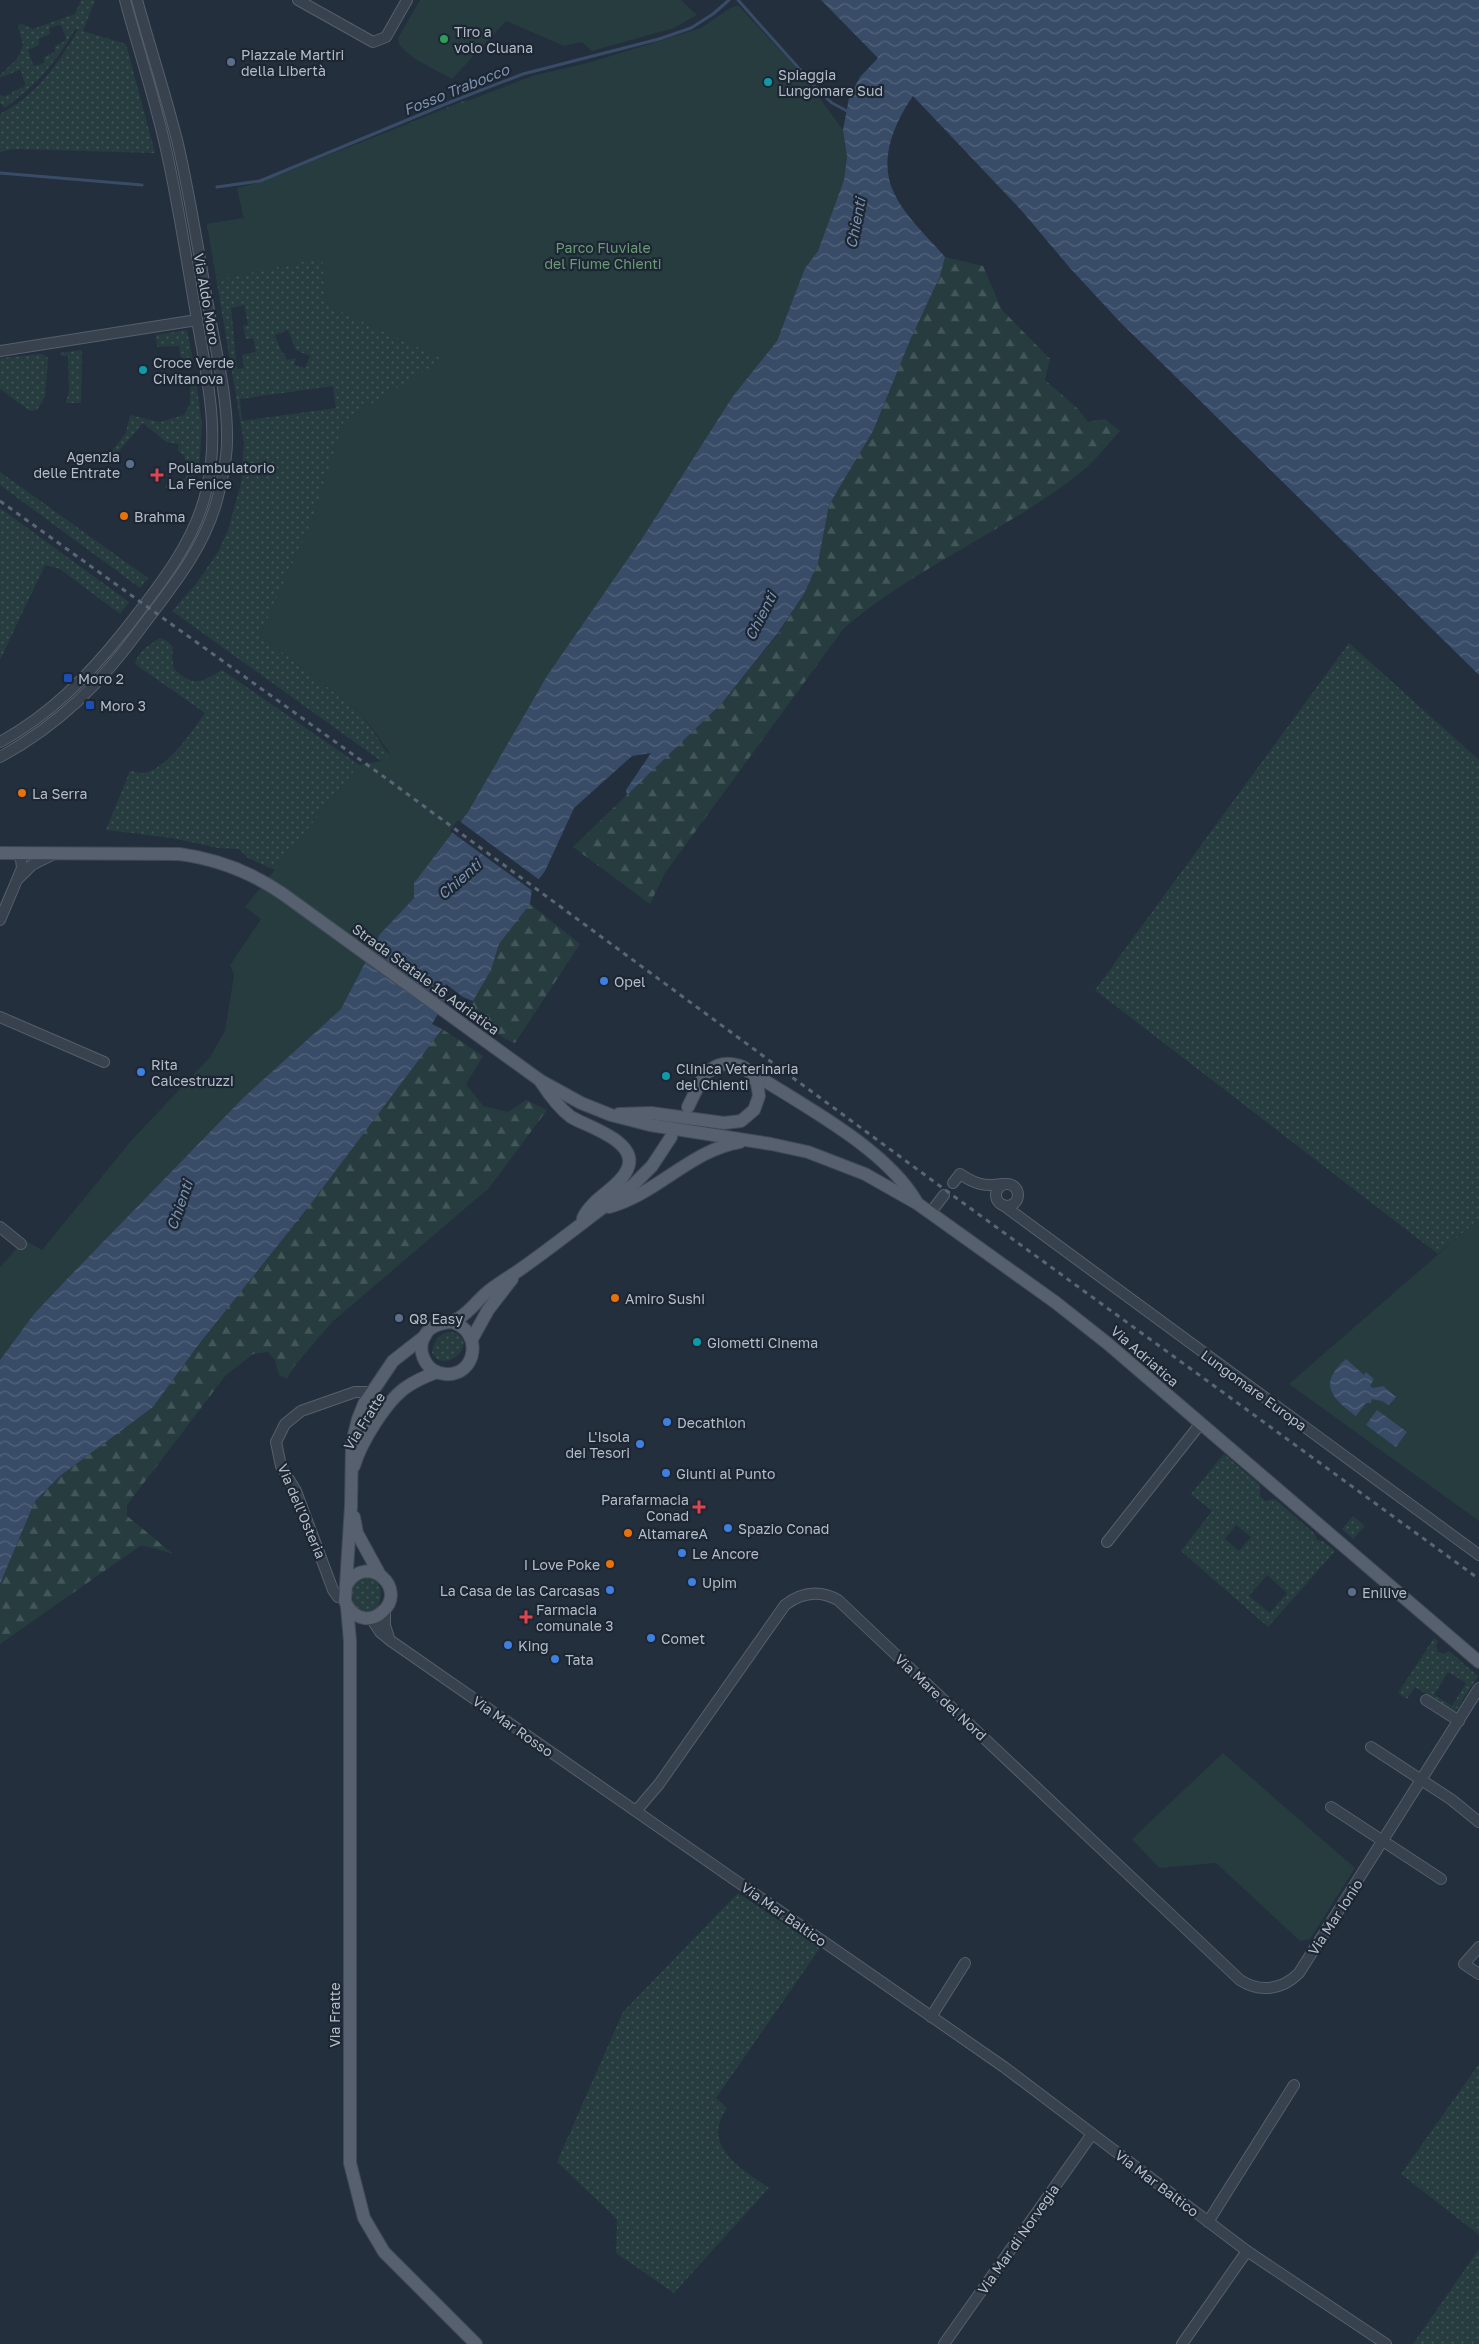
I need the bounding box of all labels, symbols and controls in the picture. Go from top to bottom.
place label: Tiro a volo Cluana [454,23,533,56]
marker: Tiro a volo Cluana [438,33,450,45]
place label: Piazzale Martiri della Libertà [241,46,344,79]
marker: Piazzale Martiri della Libertà [225,56,237,68]
water label: Fosso Trabocco [401,59,512,118]
place label: Spiaggia Lungomare Sud [778,66,883,99]
marker: Spiaggia Lungomare Sud [762,76,774,88]
water label: Chienti [841,194,869,250]
park label: Parco Fluviale del Fiume Chienti [544,239,662,272]
street label: Via Aldo Moro [191,252,223,346]
place label: Croce Verde Civitanova [153,354,234,387]
marker: Croce Verde Civitanova [137,364,149,376]
place label: Agenzia delle Entrate [33,448,120,481]
marker: Agenzia delle Entrate [124,458,136,470]
place label: Poliambulatorio La Fenice [168,459,275,492]
marker: Poliambulatorio La Fenice [150,468,164,482]
place label: Brahma [134,508,186,525]
marker: Brahma [118,510,130,522]
water label: Chienti [740,587,781,643]
place label: Moro 2 [78,670,124,687]
marker: Moro 2 [62,672,74,684]
place label: Moro 3 [100,697,146,714]
marker: Moro 3 [84,699,96,711]
place label: La Serra [32,785,87,802]
marker: La Serra [16,787,28,799]
water label: Chienti [434,854,486,903]
street label: Strada Statale 16 Adriatica [349,920,503,1038]
place label: Opel [614,973,646,990]
marker: Opel [598,975,610,987]
place label: Rita Calcestruzzi [151,1056,234,1089]
place label: Clinica Veterinaria del Chienti [676,1060,798,1093]
marker: Rita Calcestruzzi [135,1066,147,1078]
marker: Clinica Veterinaria del Chienti [660,1070,672,1082]
water label: Chienti [162,1176,196,1232]
place label: Amiro Sushi [625,1290,705,1307]
marker: Amiro Sushi [609,1292,621,1304]
place label: Q8 Easy [409,1310,463,1327]
marker: Q8 Easy [393,1312,405,1324]
street label: Via Adriatica [1108,1322,1182,1390]
place label: Giometti Cinema [707,1334,818,1351]
marker: Giometti Cinema [691,1336,703,1348]
street label: Lungomare Europa [1198,1346,1310,1434]
street label: Via Fratte [340,1389,388,1453]
place label: Decathlon [677,1414,746,1431]
marker: Decathlon [661,1416,673,1428]
place label: L'Isola dei Tesori [565,1428,630,1461]
marker: L'Isola dei Tesori [634,1438,646,1450]
street label: Via dell'Osteria [274,1461,330,1561]
place label: Giunti al Punto [676,1465,775,1482]
marker: Giunti al Punto [660,1467,672,1479]
place label: Parafarmacia Conad [601,1491,689,1524]
marker: Parafarmacia Conad [693,1501,705,1513]
place label: Spazio Conad [738,1520,829,1537]
marker: Spazio Conad [722,1522,734,1534]
place label: AltamareA [638,1525,709,1542]
marker: AltamareA [622,1527,634,1539]
place label: Le Ancore [692,1545,759,1562]
marker: Le Ancore [676,1547,688,1559]
place label: I Love Poke [524,1556,600,1573]
marker: I Love Poke [604,1558,616,1570]
place label: Upim [702,1574,737,1591]
marker: Upim [686,1576,698,1588]
place label: La Casa de las Carcasas [440,1582,600,1599]
marker: La Casa de las Carcasas [604,1584,616,1596]
place label: Enilive [1362,1584,1407,1601]
marker: Enilive [1346,1586,1358,1598]
place label: Farmacia comunale 3 [536,1601,614,1634]
marker: Farmacia comunale 3 [520,1611,532,1623]
place label: Comet [661,1630,705,1647]
marker: Comet [645,1632,657,1644]
place label: King [518,1637,549,1654]
marker: King [502,1639,514,1651]
street label: Via Mare del Nord [892,1650,990,1744]
place label: Tata [565,1651,594,1668]
marker: Tata [549,1653,561,1665]
street label: Via Mar Rosso [469,1692,557,1760]
street label: Via Mar Ionio [1304,1876,1366,1958]
street label: Via Mar Baltico [738,1878,830,1950]
street label: Via Fratte [326,1982,343,2048]
street label: Via Mar Baltico [1112,2146,1202,2220]
street label: Via Mar di Norvegia [974,2181,1062,2297]

